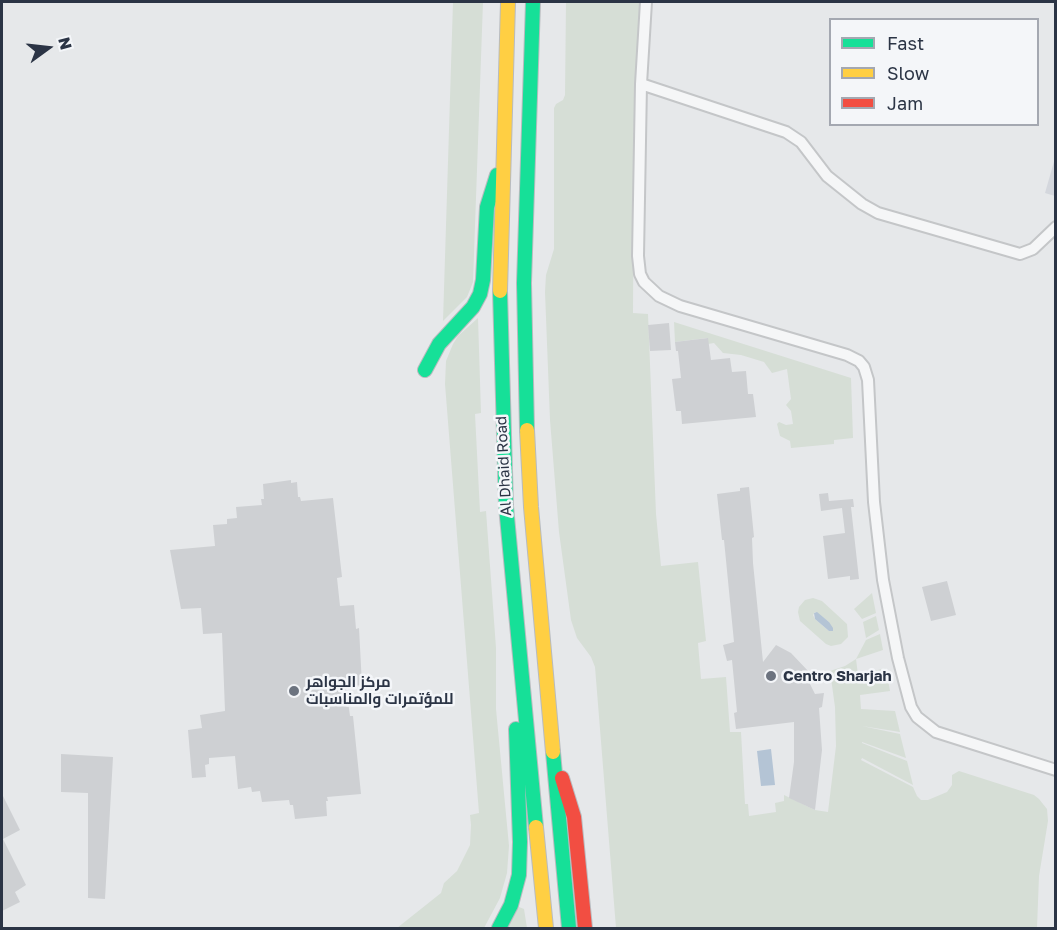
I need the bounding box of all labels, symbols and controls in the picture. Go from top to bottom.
north arrow [18,18,78,78]
legend [829,18,1039,126]
text: Fast [887,32,924,54]
text: N [54,35,77,52]
text: Slow [887,62,929,84]
text: Jam [887,92,923,114]
street label: Al Dhaid Road [492,415,516,517]
place label: Centro Sharjah [783,667,892,685]
marker: Centro Sharjah [764,669,778,683]
place label: مركز الجواهر للمؤتمرات والمناسبات [306,673,453,708]
marker: مركز الجواهر للمؤتمرات والمناسبات [287,684,301,698]

